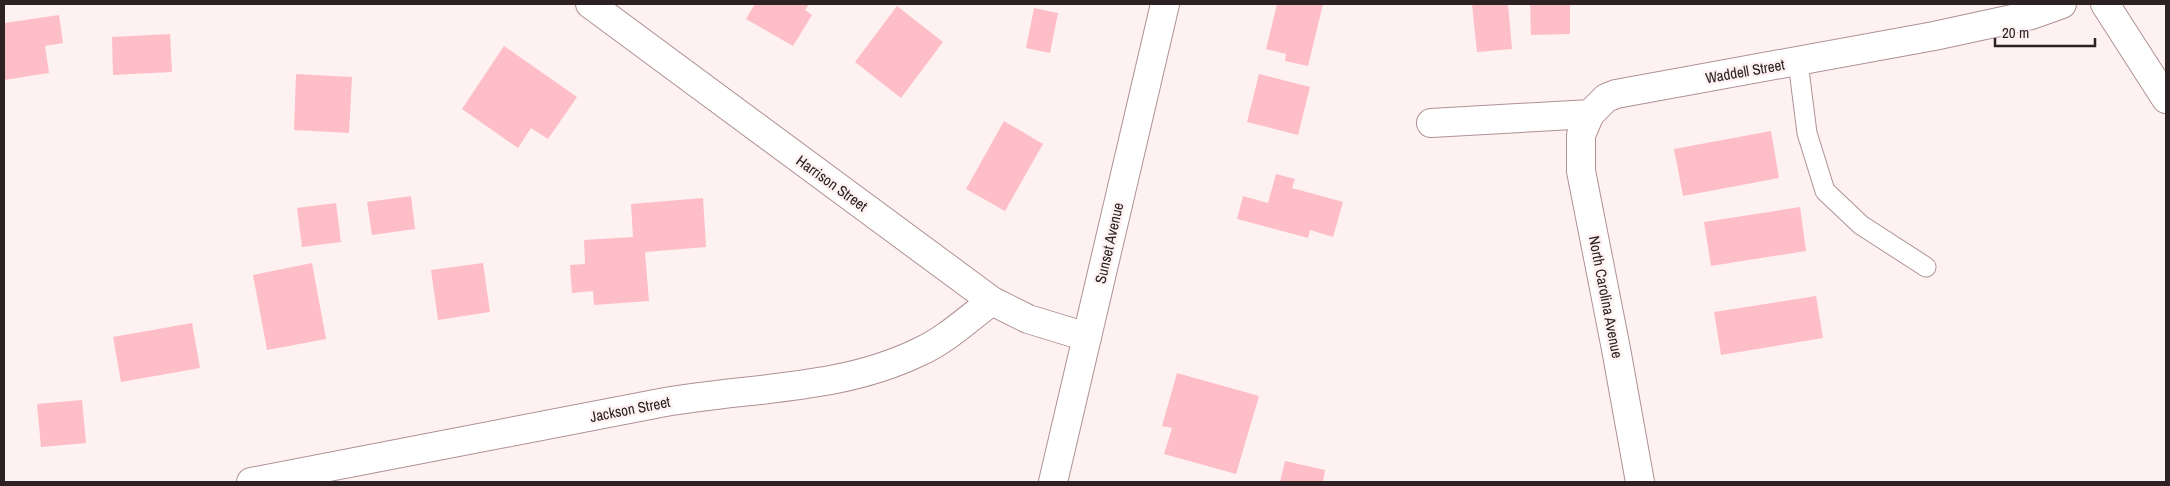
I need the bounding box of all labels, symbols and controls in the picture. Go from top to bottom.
scale bar [1995,15,2095,47]
text: 20 m [2002,22,2029,43]
street label: Waddell Street [1704,54,1787,88]
street label: Harrison Street [792,150,872,216]
street label: Sunset Avenue [1089,200,1129,286]
street label: North Carolina Avenue [1584,234,1628,360]
street label: Jackson Street [588,391,672,427]

